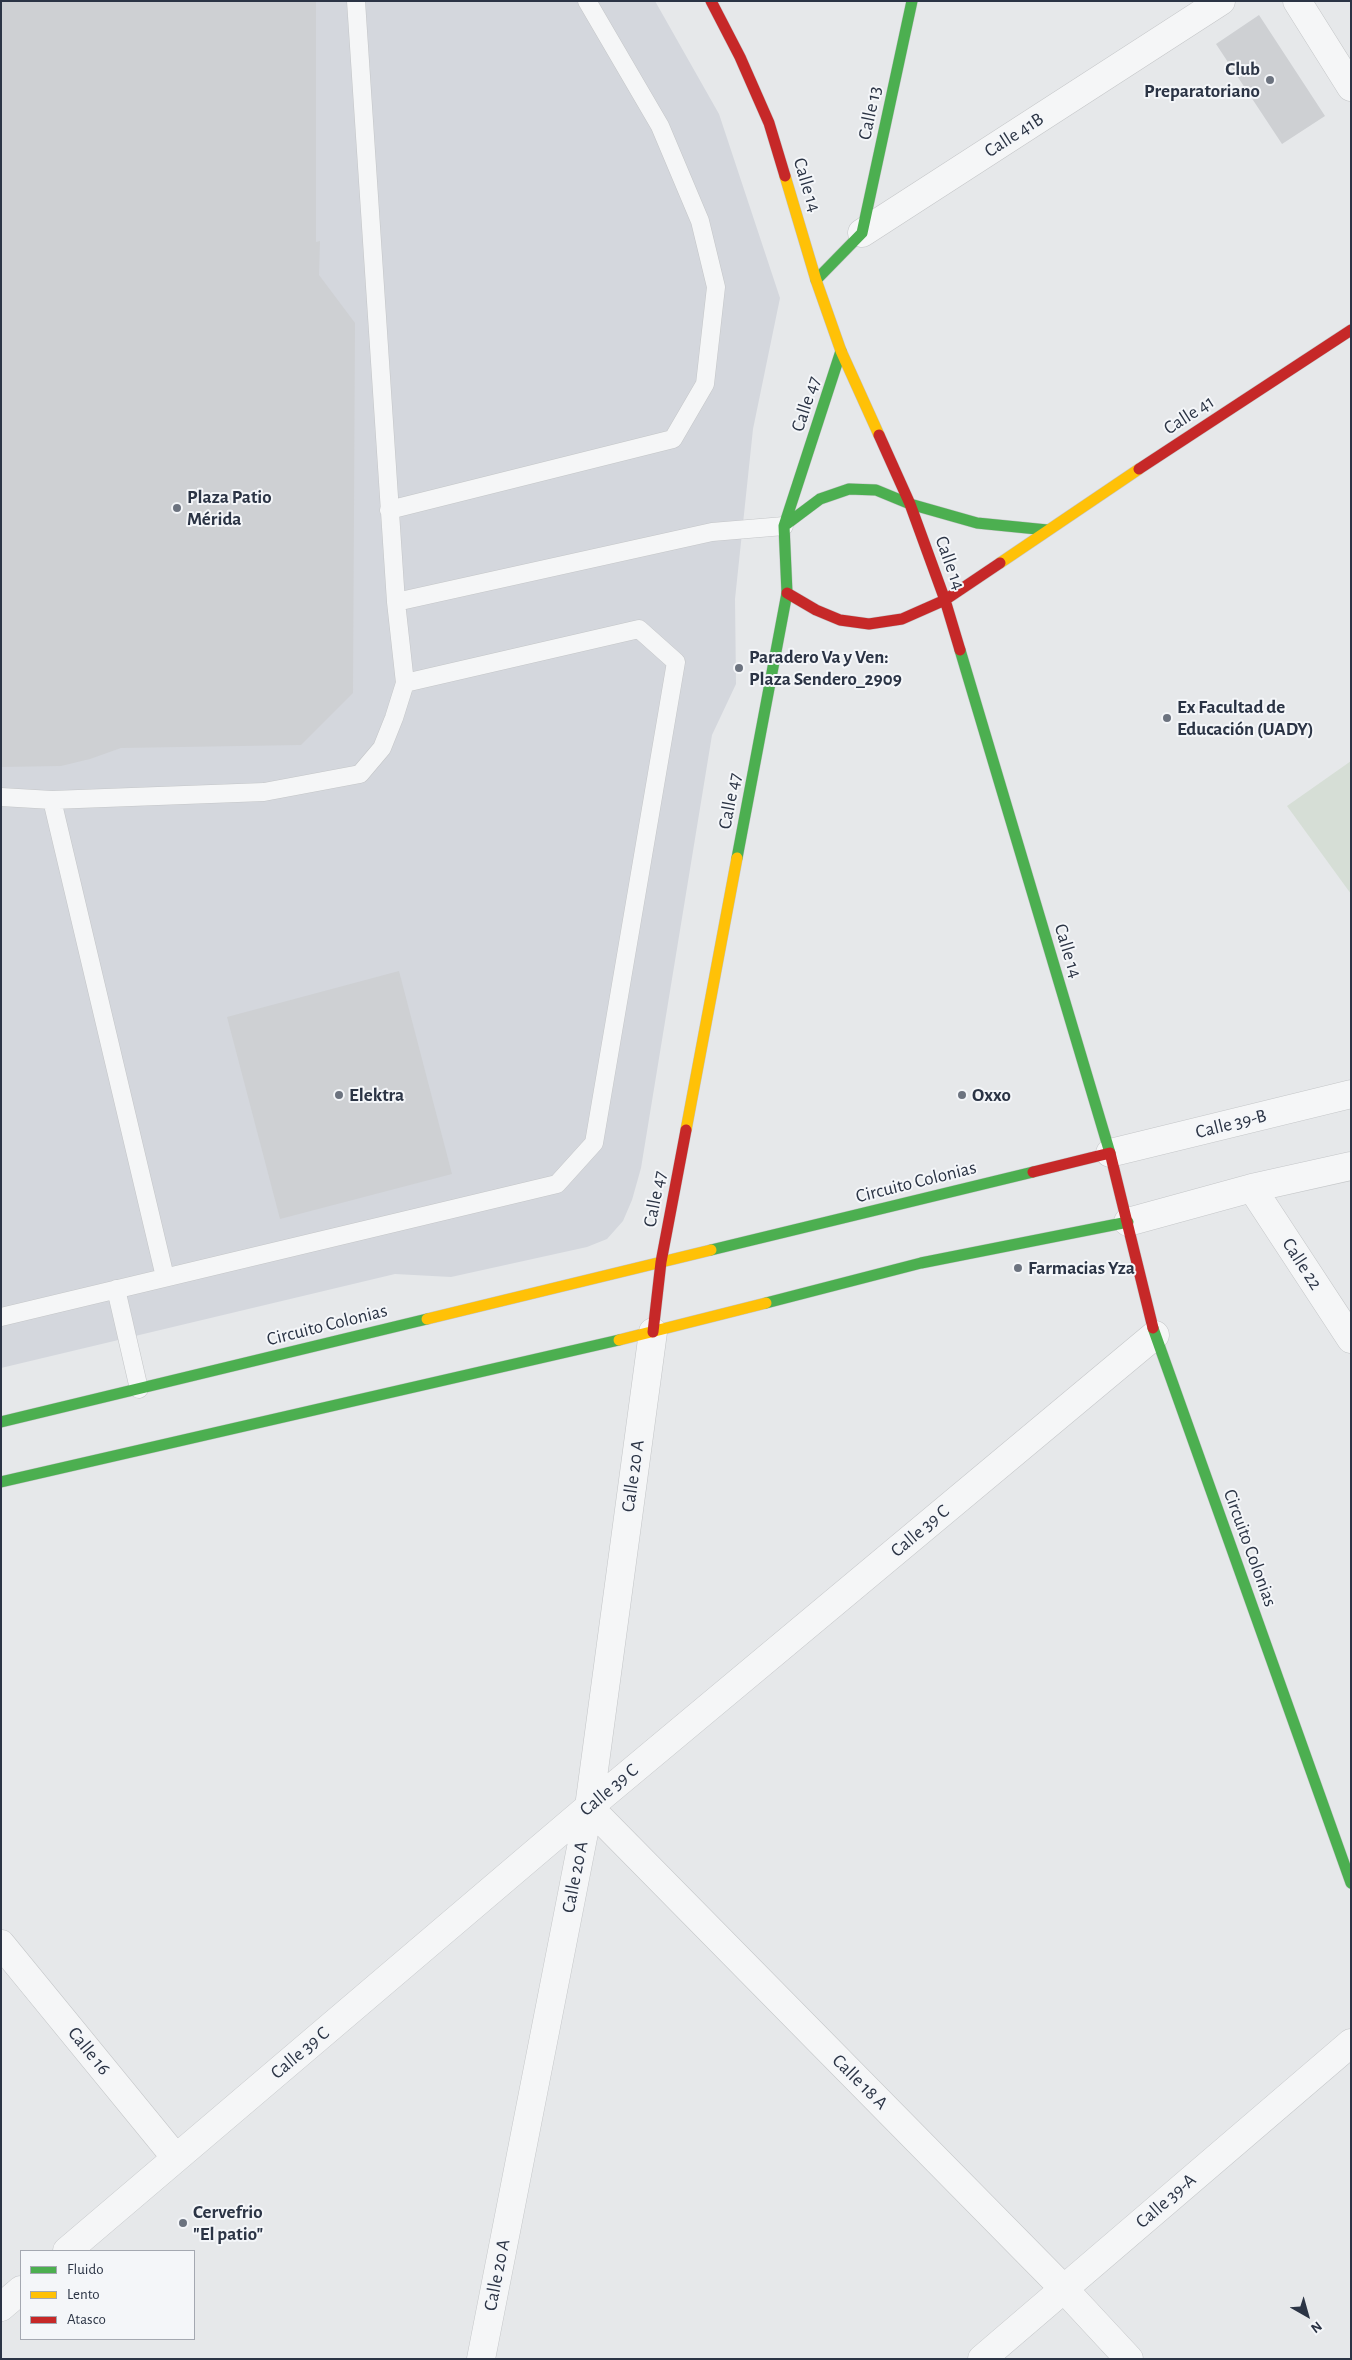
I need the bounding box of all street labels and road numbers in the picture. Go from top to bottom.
street label: Calle 13 [853,84,887,142]
street label: Calle 41B [980,108,1048,162]
street label: Calle 14 [788,155,826,215]
street label: Calle 47 [786,373,826,435]
street label: Calle 41 [1159,390,1219,440]
street label: Calle 14 [930,533,970,593]
street label: Calle 47 [713,771,747,831]
street label: Calle 14 [1049,921,1087,981]
street label: Calle 39-B [1193,1104,1269,1144]
street label: Circuito Colonias [853,1156,979,1208]
street label: Calle 47 [638,1169,672,1229]
street label: Calle 22 [1277,1234,1327,1294]
street label: Circuito Colonias [264,1299,390,1351]
street label: Calle 20 A [617,1438,649,1514]
street label: Circuito Colonias [1218,1486,1282,1610]
street label: Calle 39 C [886,1500,954,1562]
street label: Calle 39 C [575,1759,643,1821]
street label: Calle 20 A [557,1839,593,1915]
street label: Calle 16 [63,2022,115,2080]
street label: Calle 39 C [266,2022,334,2084]
street label: Calle 18 A [827,2049,893,2115]
street label: Calle 39-A [1131,2169,1201,2233]
street label: Calle 20 A [479,2237,515,2313]

